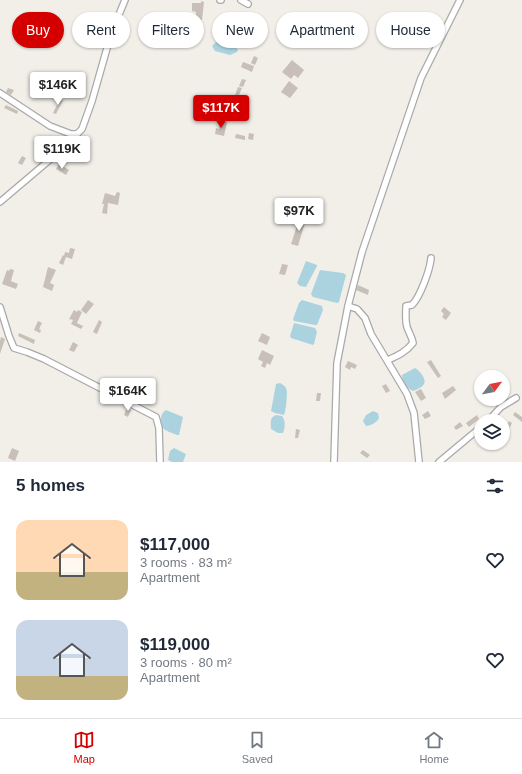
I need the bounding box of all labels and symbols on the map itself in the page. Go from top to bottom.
pin: $146K [30,72,86,106]
pin: $117K [193,95,249,129]
pin: $119K [34,136,90,170]
pin: $97K [275,198,323,232]
north arrow [474,370,510,406]
pin: $164K [100,378,156,412]

